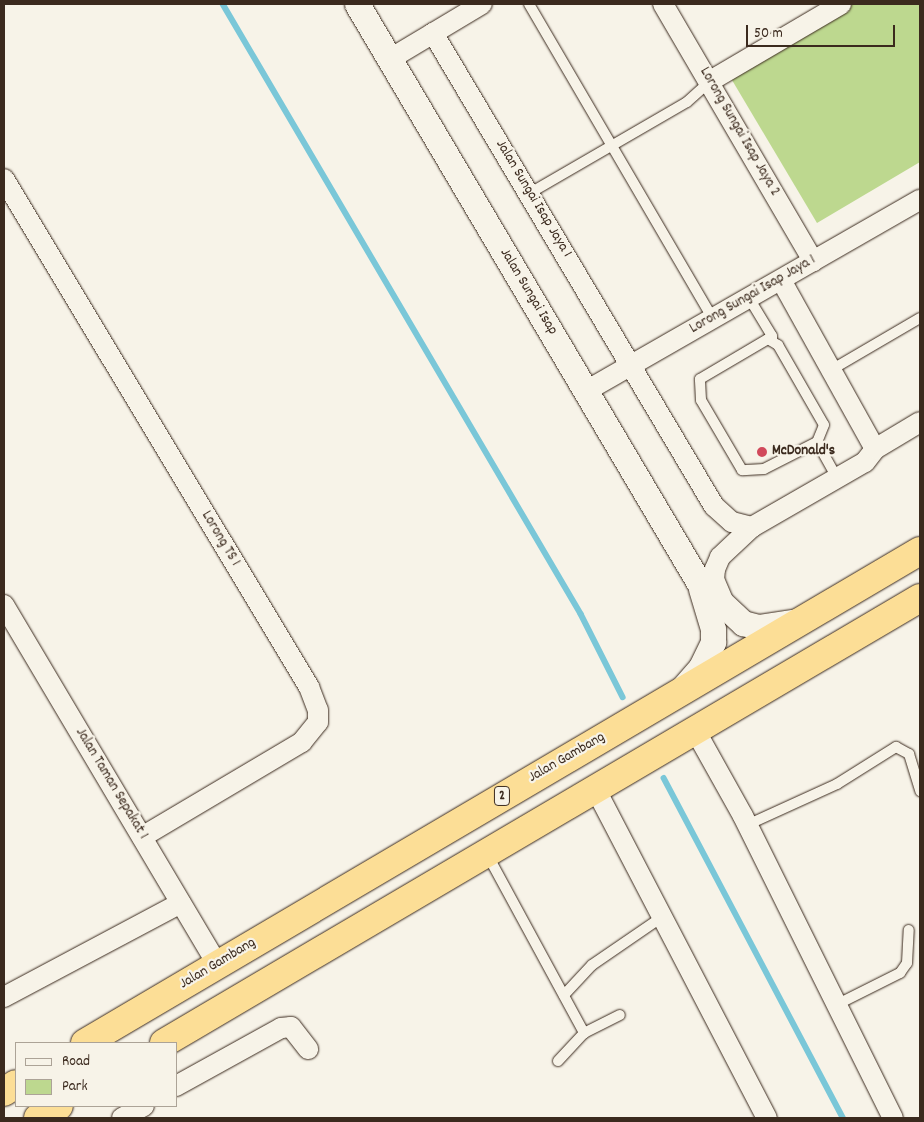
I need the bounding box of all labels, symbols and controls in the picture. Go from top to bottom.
scale bar [749,15,898,47]
text: 50 m [754,23,783,45]
street label: Lorong Sungai Isap Jaya 2 [695,64,783,200]
street label: Jalan Sungai Isap Jaya 1 [491,137,575,261]
street label: Jalan Sungai Isap [495,245,561,339]
street label: Lorong Sungai Isap Jaya 1 [687,252,819,338]
place label: McDonald's [772,443,835,461]
marker: McDonald's [756,446,768,458]
street label: Lorong TS 1 [196,508,244,570]
street label: Jalan Taman Sepakat 1 [71,725,151,843]
street label: Jalan Gambang [526,729,608,787]
road number: 2 [493,784,511,808]
street label: Jalan Gambang [177,934,259,994]
legend [15,1042,178,1107]
text: Road [62,1051,90,1073]
text: Park [62,1076,88,1098]

